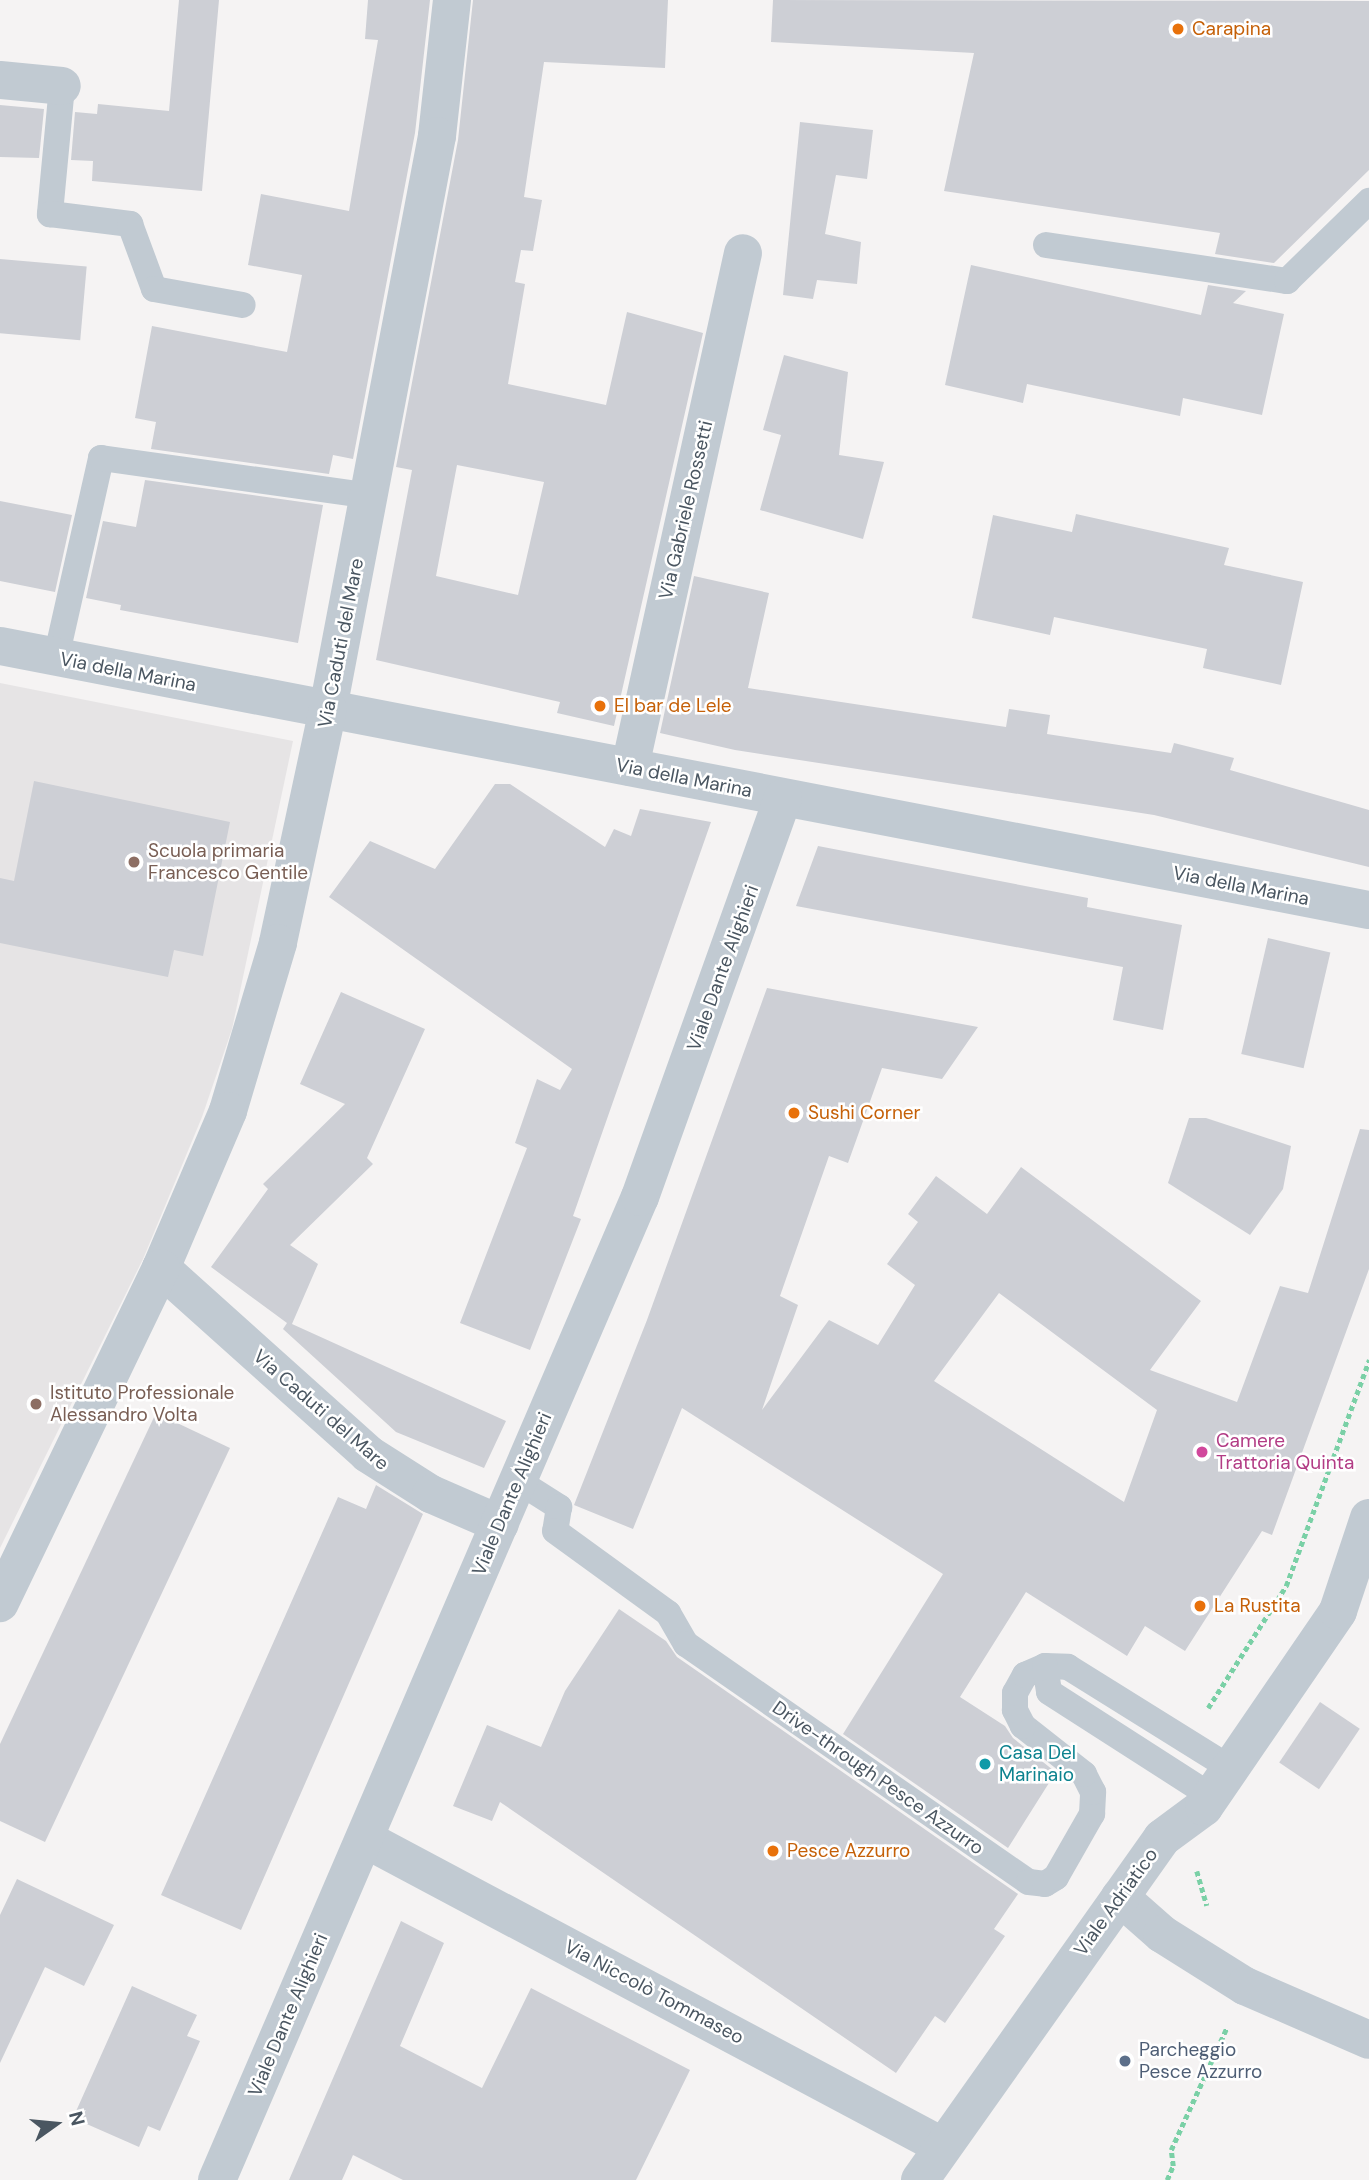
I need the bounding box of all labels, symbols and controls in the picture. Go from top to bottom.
place label: Carapina [1192,18,1271,40]
marker: Carapina [1170,21,1186,37]
street label: Via Gabriele Rossetti [654,418,718,602]
street label: Via Caduti del Mare [313,556,369,730]
street label: Via della Marina [58,648,198,696]
place label: El bar de Lele [614,695,732,717]
marker: El bar de Lele [592,698,608,714]
street label: Via della Marina [614,754,754,802]
place label: Scuola primaria Francesco Gentile [148,840,308,884]
marker: Scuola primaria Francesco Gentile [126,854,142,870]
street label: Via della Marina [1171,862,1311,910]
street label: Viale Dante Alighieri [682,882,764,1054]
place label: Sushi Corner [808,1102,921,1124]
marker: Sushi Corner [786,1105,802,1121]
street label: Via Caduti del Mare [249,1345,393,1475]
place label: Istituto Professionale Alessandro Volta [50,1382,234,1426]
marker: Istituto Professionale Alessandro Volta [28,1396,44,1412]
street label: Viale Dante Alighieri [467,1409,557,1579]
place label: Camere Trattoria Quinta [1216,1430,1354,1474]
marker: Camere Trattoria Quinta [1194,1444,1210,1460]
place label: La Rustita [1214,1595,1300,1617]
marker: La Rustita [1192,1598,1208,1614]
street label: Drive-through Pesce Azzurro [768,1696,988,1860]
place label: Casa Del Marinaio [999,1742,1076,1786]
marker: Casa Del Marinaio [977,1756,993,1772]
place label: Pesce Azzurro [787,1840,910,1862]
marker: Pesce Azzurro [765,1843,781,1859]
street label: Viale Adriatico [1069,1844,1163,1960]
street label: Viale Dante Alighieri [243,1930,333,2100]
street label: Via Niccolò Tommaseo [560,1935,748,2049]
place label: Parcheggio Pesce Azzurro [1139,2039,1262,2083]
marker: Parcheggio Pesce Azzurro [1117,2053,1133,2069]
north arrow [21,2089,91,2159]
text: N [63,2108,91,2128]

